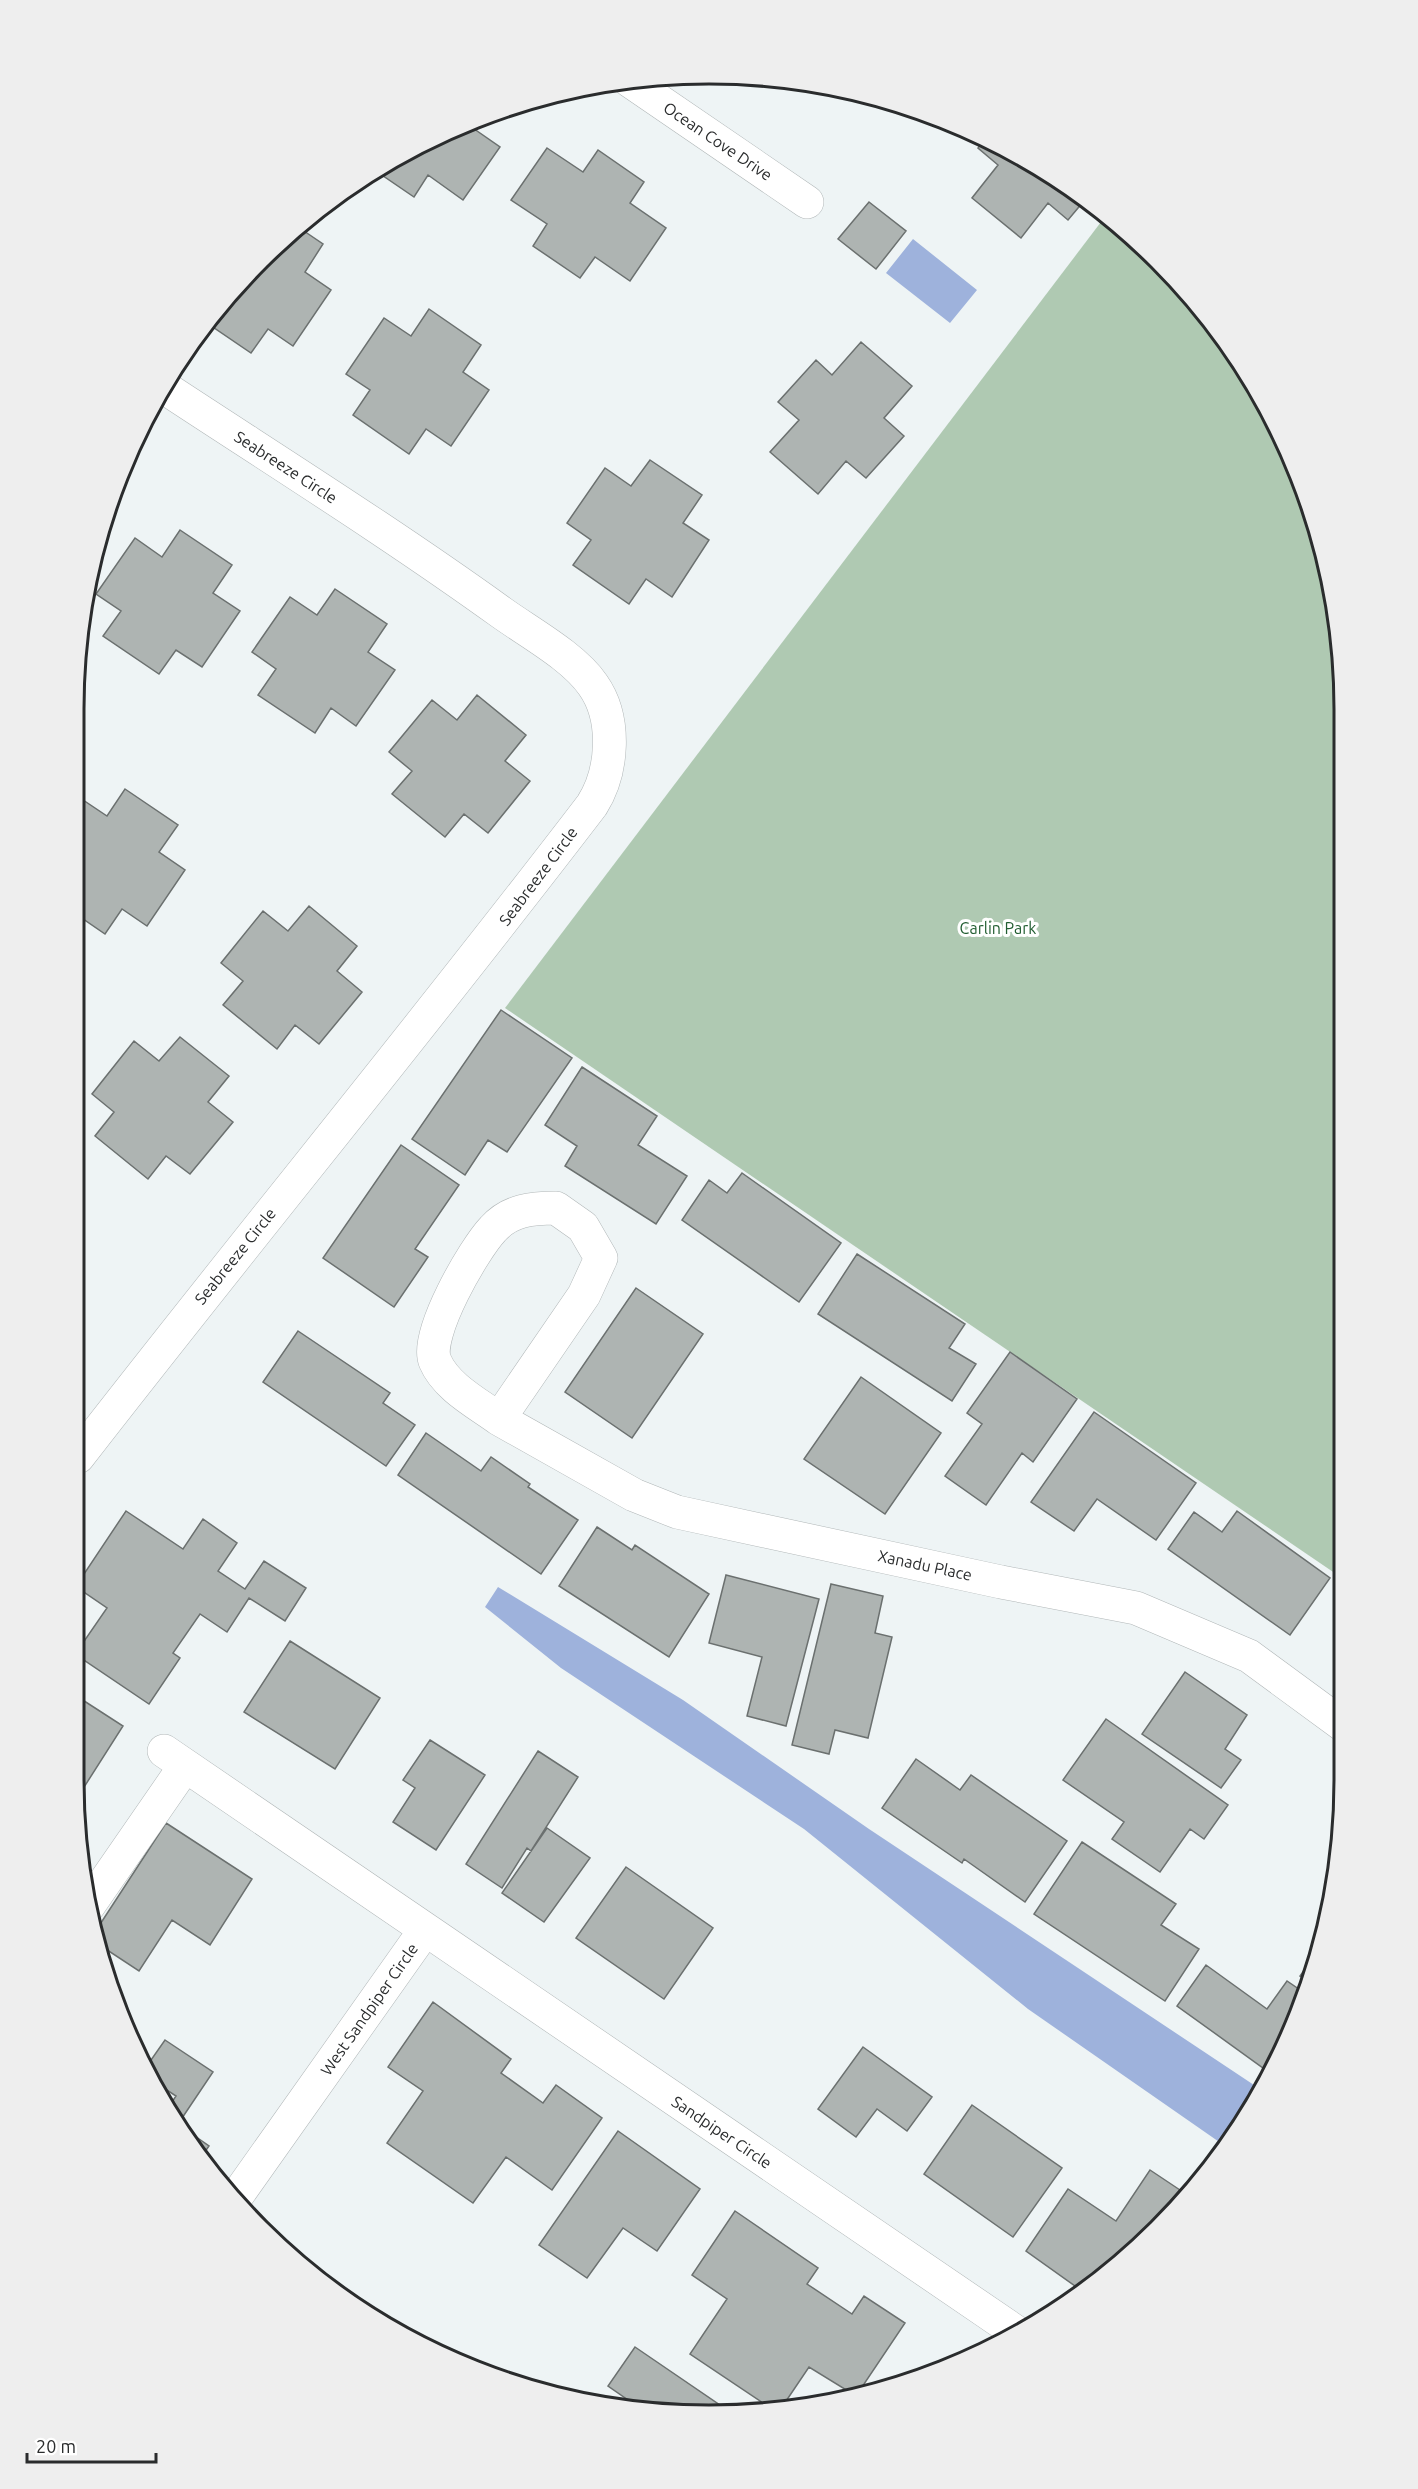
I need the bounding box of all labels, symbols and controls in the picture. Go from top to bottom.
street label: Ocean Cove Drive [660,98,776,184]
street label: Seabreeze Circle [231,427,341,507]
street label: Seabreeze Circle [495,823,581,929]
park label: Carlin Park [960,919,1036,937]
street label: Seabreeze Circle [191,1204,279,1308]
street label: Xanadu Place [876,1546,974,1584]
street label: West Sandpiper Circle [317,1940,421,2078]
street label: Sandpiper Circle [669,2092,775,2172]
scale bar [27,2426,156,2464]
text: 20 m [36,2436,76,2456]

